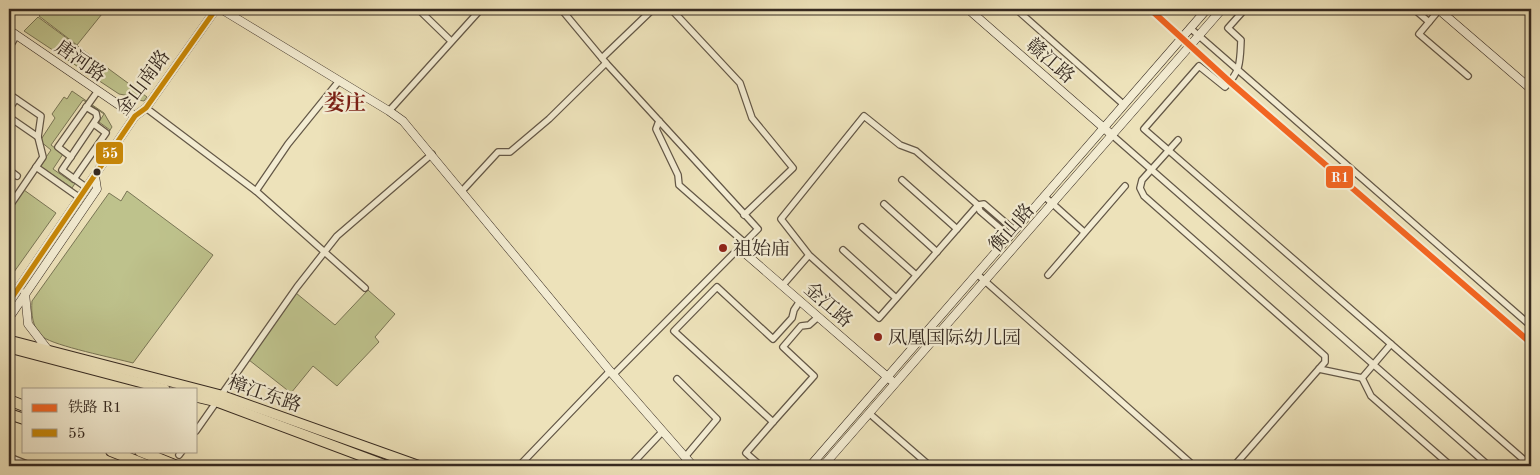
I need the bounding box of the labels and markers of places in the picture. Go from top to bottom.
unlabelled marker [92,167,102,177]
place label: 祖始庙 [733,238,790,260]
marker: 祖始庙 [717,242,729,254]
place label: 凤凰国际幼儿园 [888,328,1021,349]
marker: 凤凰国际幼儿园 [872,331,884,343]

